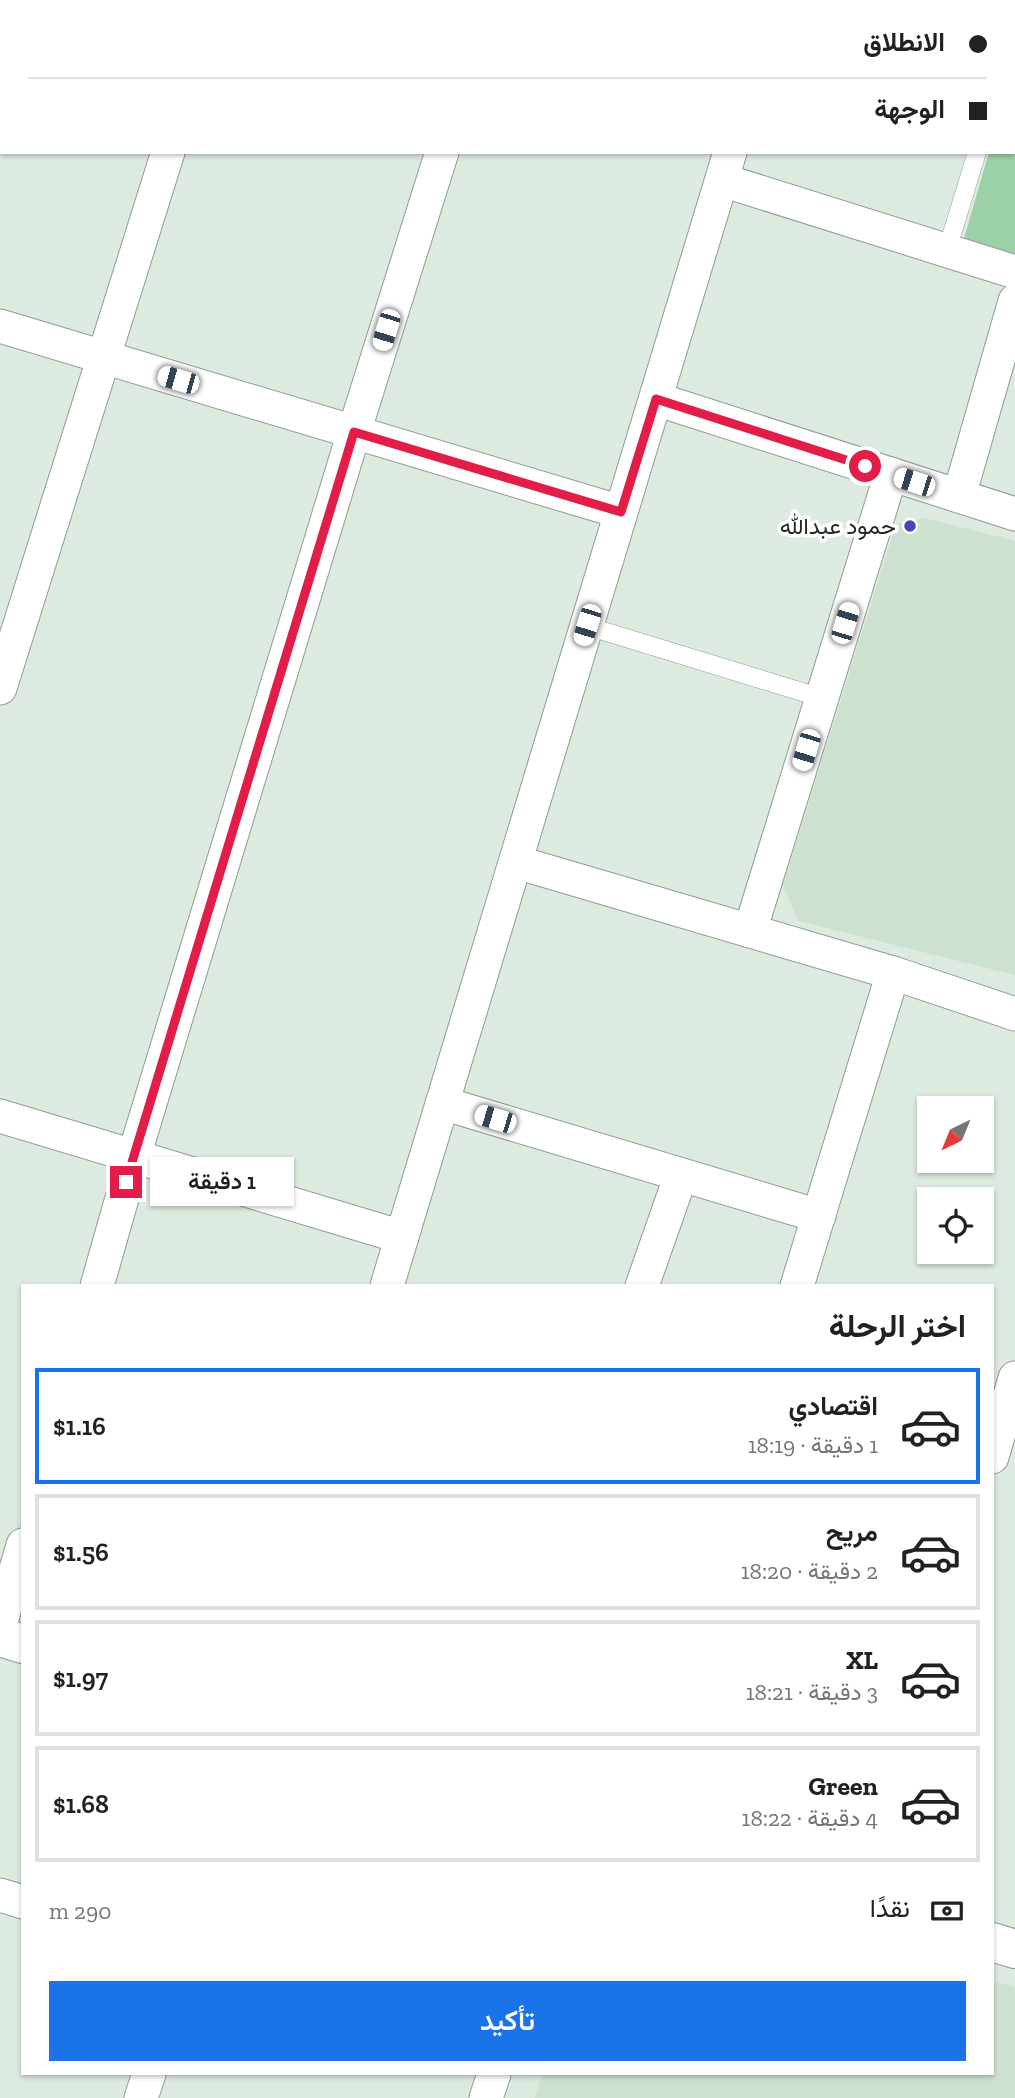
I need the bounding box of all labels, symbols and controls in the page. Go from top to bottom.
text: الانطلاق [863,26,945,58]
text: الوجهة [874,93,945,125]
car [370,307,403,353]
car [155,364,202,396]
route start [849,450,881,482]
car [891,466,938,498]
place label: حمود عبدالله [780,512,896,541]
marker: حمود عبدالله [902,518,918,534]
car [829,600,862,646]
car [571,602,604,648]
car [790,727,823,773]
north arrow [917,1096,994,1172]
map controls [917,1096,994,1264]
car [472,1103,519,1135]
callout: 1 دقيقة [150,1158,294,1206]
route end [110,1166,142,1198]
text: 1 دقيقة [188,1167,256,1195]
button: locate [917,1187,994,1264]
text: اختر الرحلة [829,1307,966,1345]
text: اقتصادي [789,1390,878,1422]
icon: car [899,1395,962,1458]
text: $1.16 [53,1410,106,1442]
text: 1 دقيقة · 18:19 [748,1431,878,1459]
text: مريح [826,1516,878,1548]
icon: car [899,1521,962,1584]
text: $1.56 [53,1536,109,1568]
text: 2 دقيقة · 18:20 [741,1557,878,1585]
text: XL [846,1644,878,1676]
icon: car [899,1647,962,1710]
text: $1.97 [53,1662,108,1694]
text: 3 دقيقة · 18:21 [746,1678,878,1706]
text: Green [808,1770,878,1802]
icon: car [899,1773,962,1836]
text: $1.68 [53,1788,109,1820]
text: 4 دقيقة · 18:22 [742,1804,878,1832]
text: نقدًا [870,1892,910,1924]
icon: cash [928,1892,966,1930]
text: 290 m [49,1897,111,1925]
button: تأكيد [49,1981,966,2061]

